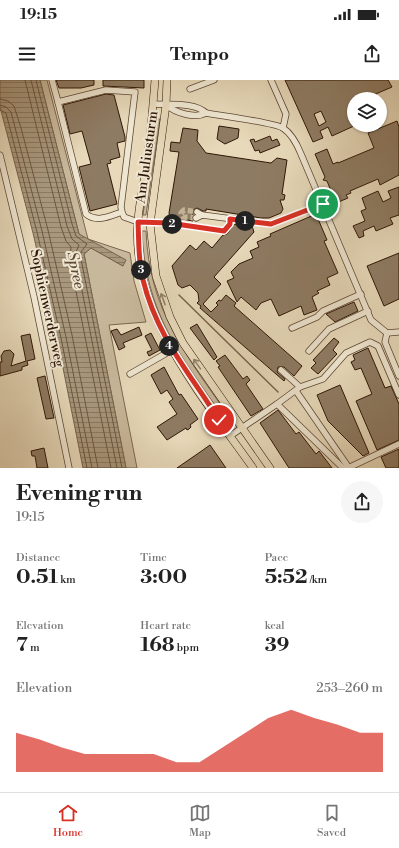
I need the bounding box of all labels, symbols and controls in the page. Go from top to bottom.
text: 19:15 [20,5,57,24]
icon: menu [16,43,38,65]
text: Tempo [170,43,229,66]
icon: share [361,43,383,65]
map controls [347,92,387,132]
button: layers [347,92,387,132]
street label: Am Juliusturm [131,110,162,206]
pin [306,187,340,221]
icon: arrive [312,193,334,215]
pin: 1 [235,211,255,231]
pin: 2 [162,214,182,234]
text: 1 [242,214,248,228]
text: 2 [169,217,175,231]
street label: Sophienwerderweg [26,247,68,370]
water label: Spree [62,250,89,290]
pin: 3 [131,260,151,280]
text: 3 [138,263,144,277]
one-way arrow [159,293,166,306]
pin: 4 [159,336,179,356]
text: 4 [165,339,173,353]
one-way arrow [193,358,201,369]
pin [202,403,236,437]
icon: check [208,409,230,431]
text: Evening run [16,480,142,507]
button: share [341,481,383,523]
text: 19:15 [16,509,45,525]
text: Distance [16,551,60,565]
text: Time [140,551,167,565]
text: Pace [265,551,288,565]
text: 0.51 [16,565,58,590]
text: 3:00 [140,565,187,590]
text: 5:52 [265,565,307,590]
text: km [58,573,76,587]
text: /km [307,573,327,587]
text: Elevation [16,619,64,633]
text: Heart rate [140,619,191,633]
text: kcal [265,619,285,633]
text: 7 [16,633,28,658]
text: 168 [140,633,175,658]
text: 39 [265,633,289,658]
text: m [28,641,40,655]
text: bpm [175,641,199,655]
text: Elevation [16,680,72,696]
text: 253–260 m [316,680,383,696]
tab: Home [53,802,83,840]
tab: Map [189,802,211,840]
tab: Saved [317,802,346,840]

